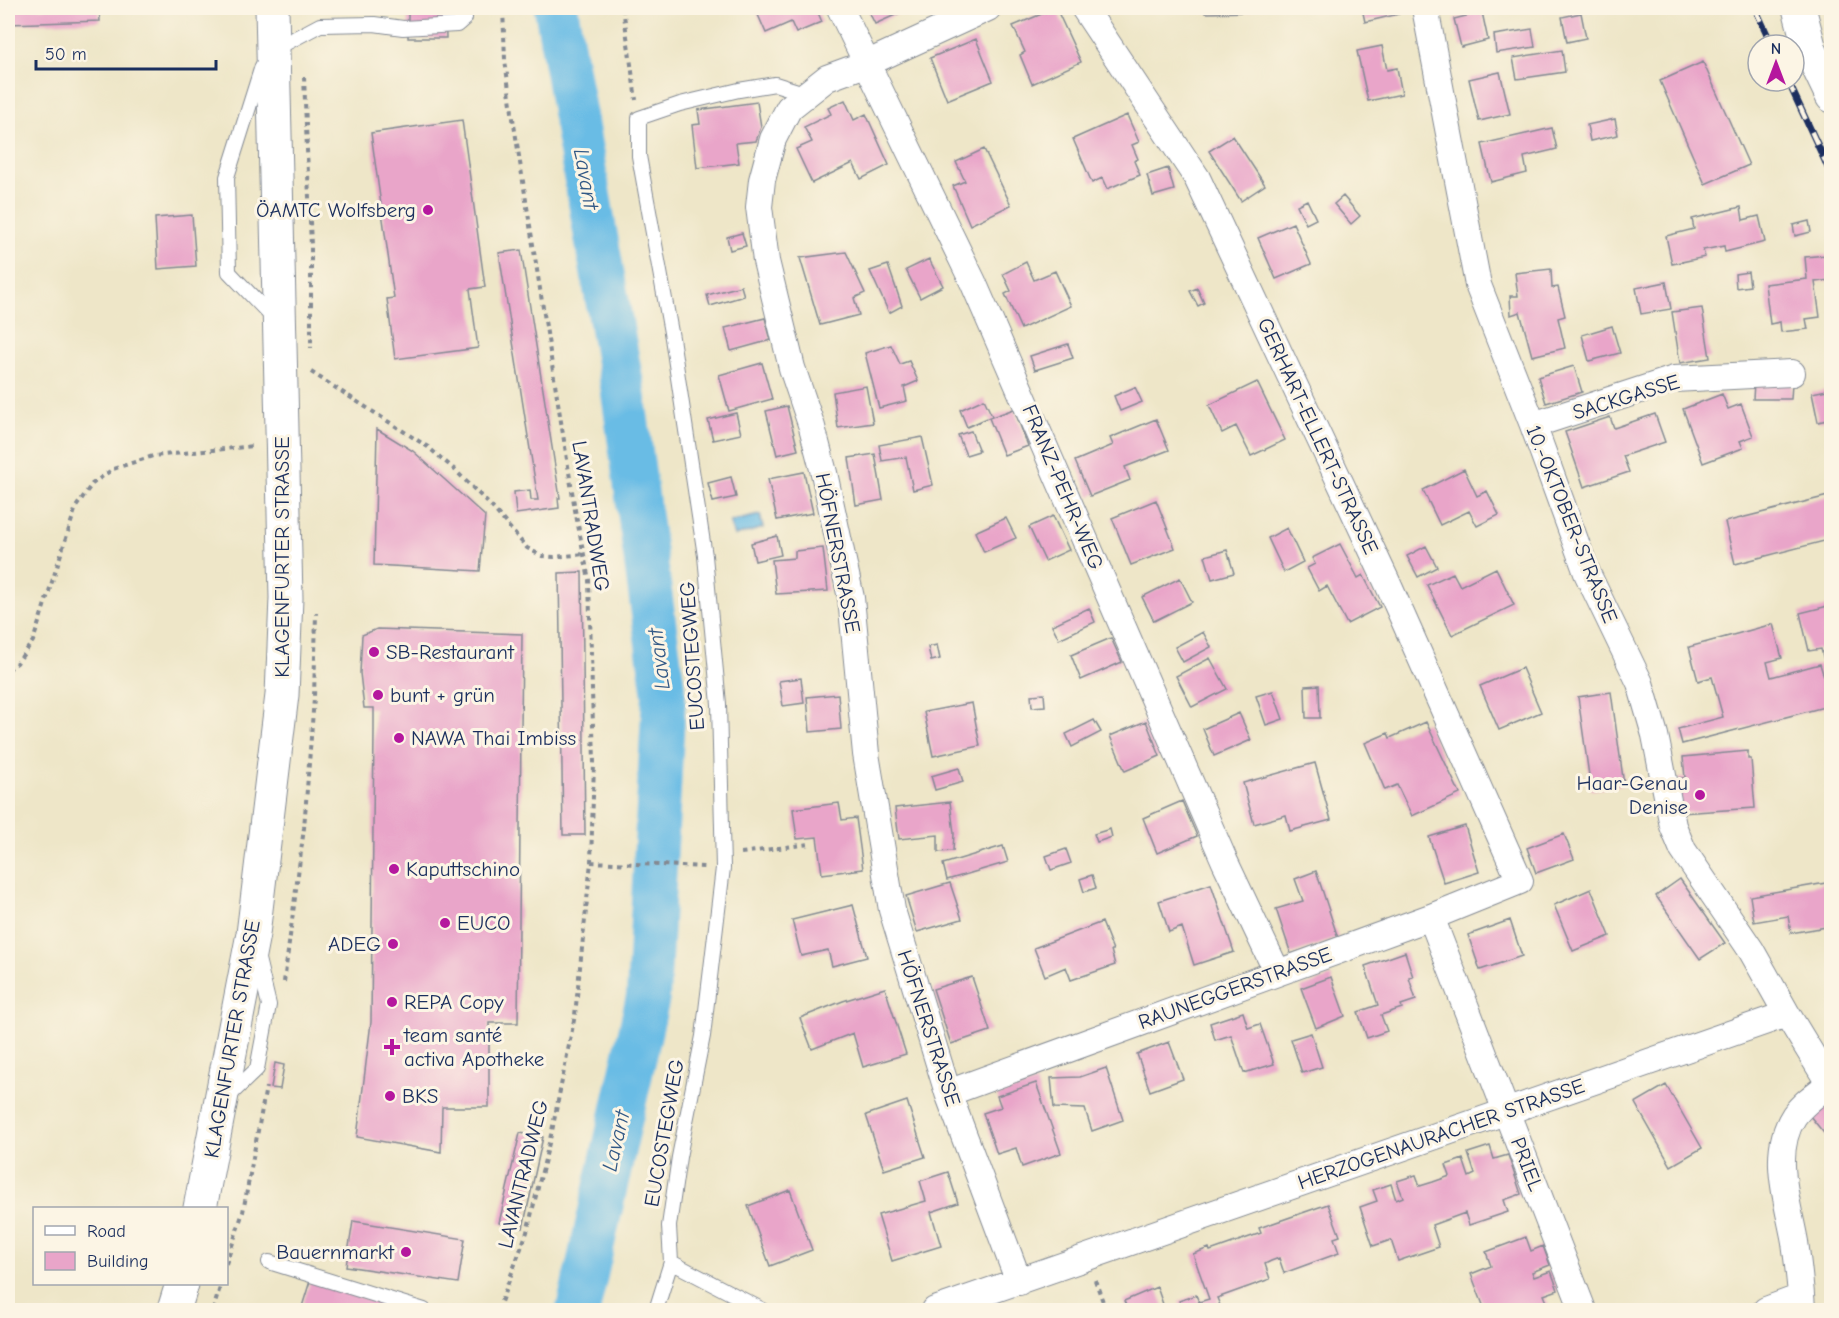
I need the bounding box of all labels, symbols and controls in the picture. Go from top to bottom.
scale bar [36,33,216,71]
north arrow [1746,33,1806,93]
text: N [1771,40,1781,58]
text: 50 m [45,44,87,65]
water label: Lavant [568,146,605,214]
place label: ÖAMTC Wolfsberg [256,198,416,222]
marker: ÖAMTC Wolfsberg [421,203,435,217]
street label: GERHART-ELLERT-STRASSE [1253,314,1383,558]
street label: SACKGASSE [1570,369,1682,425]
street label: FRANZ-PEHR-WEG [1017,401,1109,573]
street label: 10.-OKTOBER-STRASSE [1521,422,1623,626]
street label: KLAGENFURTER STRASSE [270,436,294,678]
street label: LAVANTRADWEG [567,439,615,593]
street label: HÖFNERSTRASSE [811,471,865,635]
street label: EUCOSTEGWEG [675,581,709,731]
water label: Lavant [642,625,676,691]
place label: SB-Restaurant [386,640,515,664]
marker: SB-Restaurant [367,645,381,659]
place label: bunt + grün [390,683,495,707]
marker: bunt + grün [371,688,385,702]
place label: NAWA Thai Imbiss [411,726,576,750]
marker: NAWA Thai Imbiss [392,731,406,745]
place label: Haar-Genau Denise [1576,771,1688,819]
marker: Haar-Genau Denise [1693,788,1707,802]
place label: Kaputtschino [406,857,520,881]
marker: Kaputtschino [387,862,401,876]
place label: EUCO [457,911,511,935]
marker: EUCO [438,916,452,930]
street label: KLAGENFURTER STRASSE [199,918,265,1160]
place label: ADEG [328,932,381,956]
marker: ADEG [386,937,400,951]
street label: RAUNEGGERSTRASSE [1135,942,1335,1034]
street label: HÖFNERSTRASSE [892,947,966,1109]
place label: REPA Copy [404,990,504,1014]
marker: REPA Copy [385,995,399,1009]
place label: team santé activa Apotheke [403,1023,544,1071]
marker: team santé activa Apotheke [385,1040,399,1054]
street label: EUCOSTEGWEG [639,1057,689,1209]
street label: HERZOGENAURACHER STRASSE [1294,1074,1588,1194]
place label: BKS [402,1084,438,1108]
marker: BKS [383,1089,397,1103]
street label: LAVANTRADWEG [493,1097,553,1251]
water label: Lavant [596,1106,636,1174]
street label: PRIEL [1506,1134,1548,1195]
legend [33,1207,228,1285]
text: Road [87,1221,126,1242]
place label: Bauernmarkt [276,1240,395,1264]
marker: Bauernmarkt [399,1245,413,1259]
text: Building [87,1251,149,1272]

